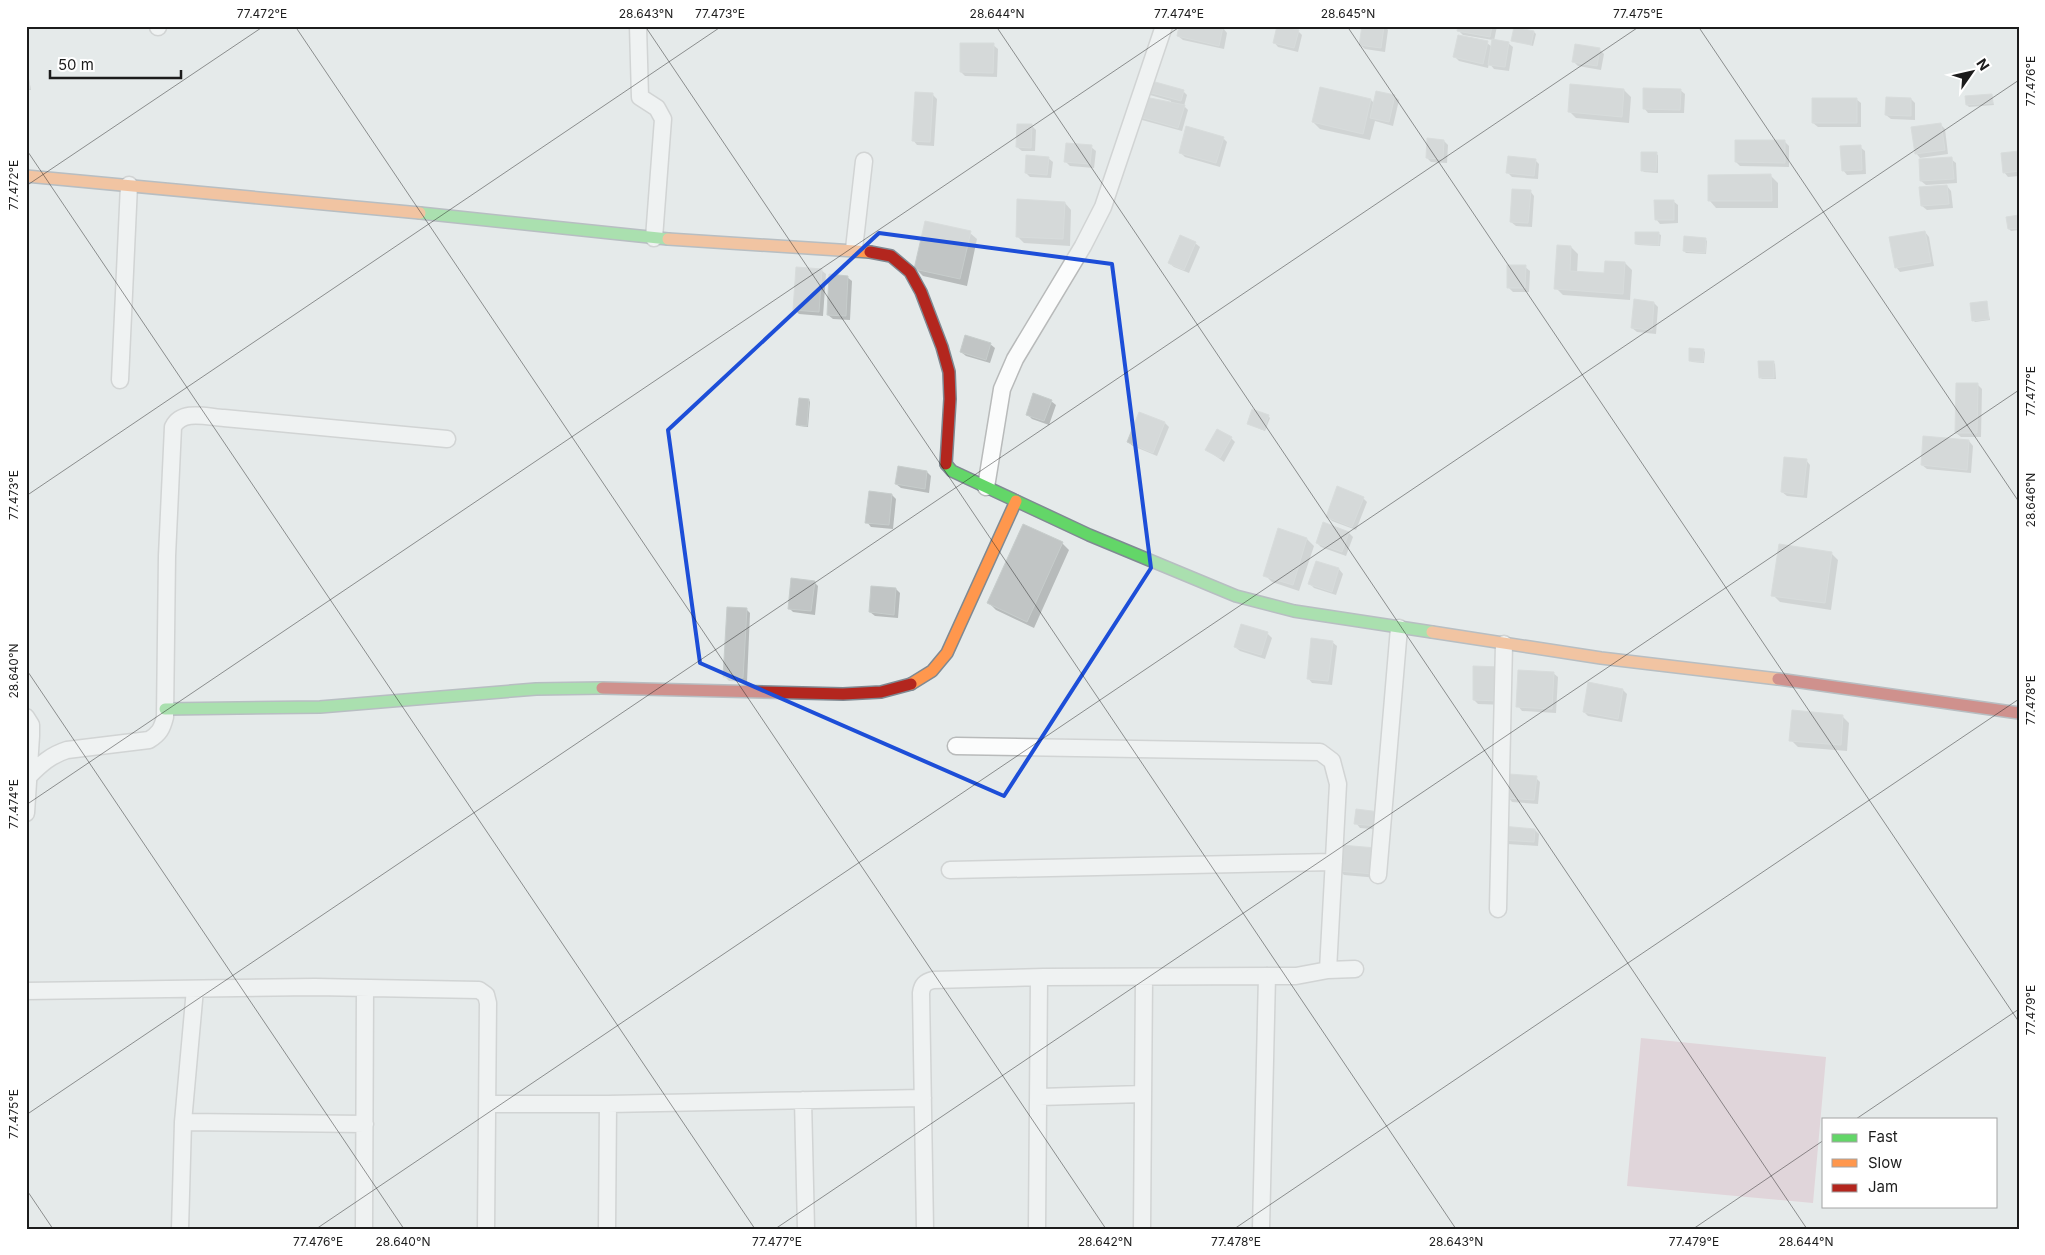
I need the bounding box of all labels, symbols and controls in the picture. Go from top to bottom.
text: 77.472°E [237,6,287,21]
text: 28.643°N [619,6,673,21]
text: 77.473°E [695,6,745,21]
text: 28.644°N [970,6,1024,21]
text: 77.474°E [1154,6,1204,21]
text: 28.645°N [1321,6,1375,21]
text: 77.475°E [1613,6,1663,21]
scale bar [50,48,181,80]
north arrow [1948,48,1998,98]
text: 50 m [58,55,94,74]
text: N [1973,55,1993,74]
text: 77.476°E [2023,56,2038,106]
text: 77.472°E [6,160,21,210]
text: 77.477°E [2023,366,2038,416]
text: 77.473°E [6,470,21,520]
text: 28.646°N [2023,473,2038,527]
text: 28.640°N [6,644,21,698]
text: 77.478°E [2023,675,2038,725]
text: 77.474°E [6,779,21,829]
text: 77.479°E [2023,985,2038,1035]
text: 77.475°E [6,1089,21,1139]
legend [1822,1118,1998,1208]
text: Fast [1868,1127,1898,1146]
text: Slow [1868,1153,1902,1172]
text: Jam [1868,1177,1898,1196]
text: 77.476°E [293,1234,343,1249]
text: 28.640°N [376,1234,430,1249]
text: 77.477°E [752,1234,802,1249]
text: 28.642°N [1078,1234,1132,1249]
text: 77.478°E [1211,1234,1261,1249]
text: 28.643°N [1429,1234,1483,1249]
text: 77.479°E [1669,1234,1719,1249]
text: 28.644°N [1779,1234,1833,1249]

